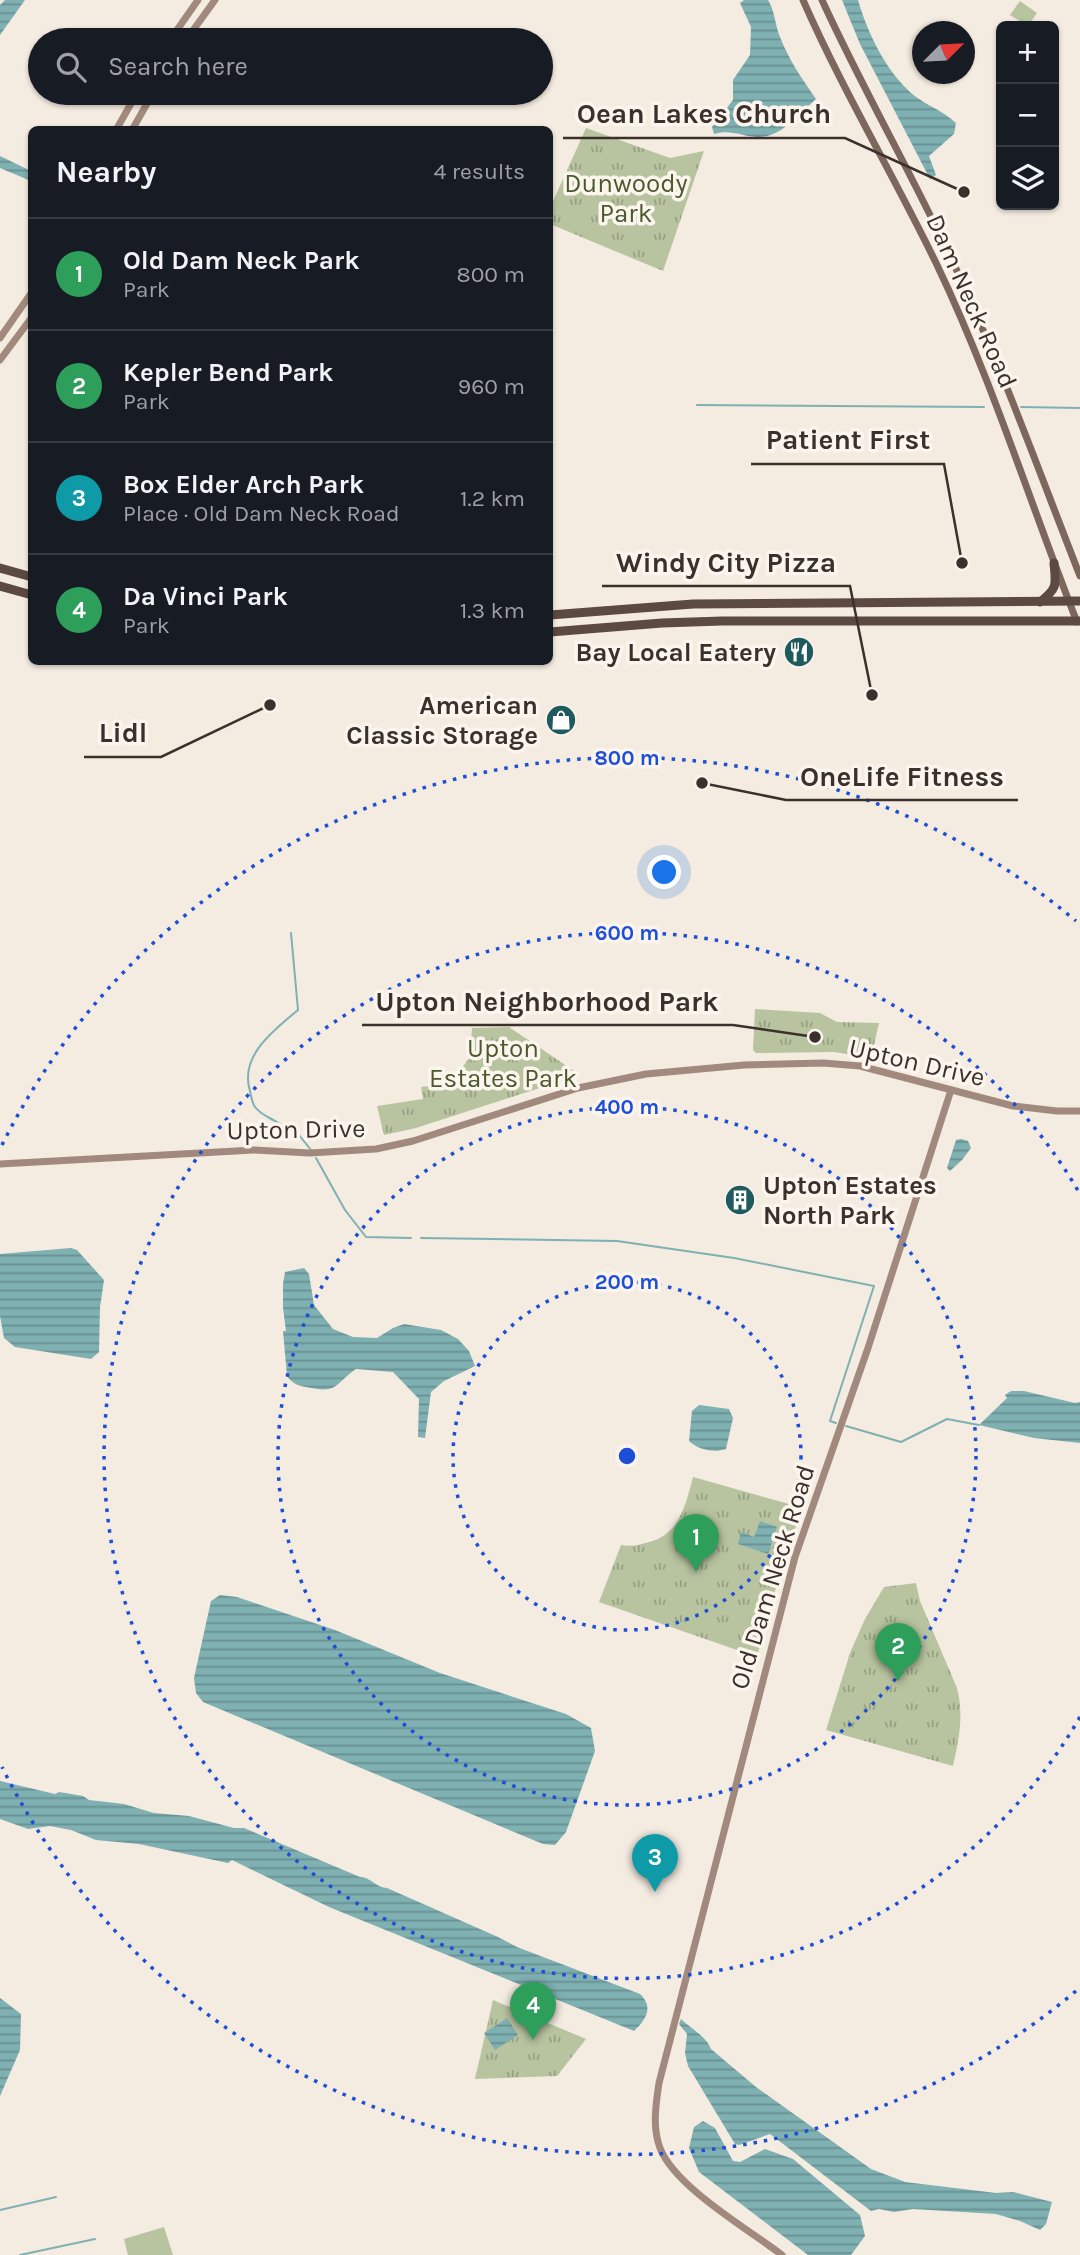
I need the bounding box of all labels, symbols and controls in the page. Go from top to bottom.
north arrow [912,21,975,84]
map controls [996,21,1059,210]
button: + [996,21,1059,84]
search box [28,28,553,105]
icon: search [52,48,90,86]
text: Search here [108,51,248,82]
button: − [996,84,1059,147]
callout: Oean Lakes Church [563,89,845,138]
text: Oean Lakes Church [577,97,831,130]
button: layers [996,147,1059,210]
text: Nearby [56,154,156,190]
text: 4 results [433,158,525,185]
park label: Dunwoody Park [564,168,688,229]
street label: Dam Neck Road [919,209,1024,393]
text: Old Dam Neck Park [123,245,360,276]
text: 1 [75,261,83,288]
text: 800 m [457,261,525,288]
text: Park [123,276,170,303]
text: Kepler Bend Park [123,357,333,388]
text: 2 [72,373,86,400]
text: 960 m [458,373,525,400]
text: Park [123,388,170,415]
callout: Patient First [751,415,944,464]
text: Patient First [766,423,930,456]
text: Box Elder Arch Park [123,469,364,500]
text: 3 [72,485,86,512]
text: 1.2 km [460,485,525,512]
text: Place · Old Dam Neck Road [123,500,400,527]
callout: Windy City Pizza [602,537,850,586]
text: Windy City Pizza [616,546,836,579]
text: Da Vinci Park [123,581,288,612]
text: 4 [72,597,86,624]
text: 1.3 km [460,597,525,624]
text: Park [123,612,170,639]
restaurant icon: Bay Local Eatery [782,635,816,669]
place label: Bay Local Eatery [575,637,776,668]
place label: American Classic Storage [346,690,538,751]
shop icon: American Classic Storage [544,703,578,737]
callout: Lidl [84,708,161,757]
text: Lidl [99,716,147,749]
text: 800 m [594,746,660,770]
callout: OneLife Fitness [786,751,1018,800]
text: OneLife Fitness [800,760,1004,793]
your location [647,855,681,889]
text: 600 m [595,921,659,945]
callout: Upton Neighborhood Park [362,976,733,1025]
text: Upton Neighborhood Park [375,985,719,1018]
street label: Upton Drive [846,1032,988,1093]
park label: Upton Estates Park [429,1033,577,1094]
text: 400 m [595,1095,659,1119]
street label: Upton Drive [226,1113,366,1146]
place label: Upton Estates North Park [763,1170,937,1231]
building icon: Upton Estates North Park [723,1183,757,1217]
text: 200 m [595,1270,659,1294]
centre of rings [615,1444,639,1468]
street label: Old Dam Neck Road [724,1461,821,1693]
pin: 1 [673,1514,719,1572]
pin: 2 [875,1623,921,1681]
pin: 3 [632,1834,678,1892]
pin: 4 [510,1982,556,2040]

